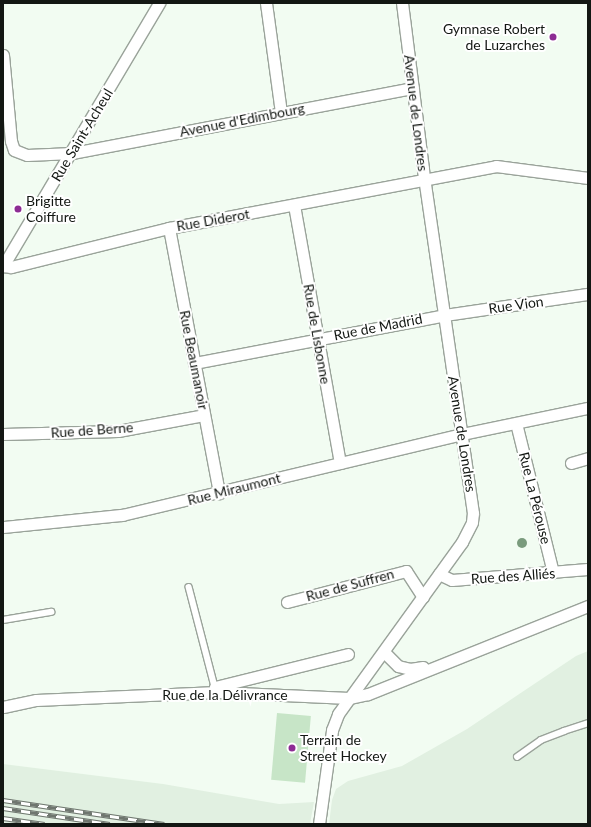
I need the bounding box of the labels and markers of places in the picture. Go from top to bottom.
place label: Gymnase Robert de Luzarches [443,21,545,54]
marker: Gymnase Robert de Luzarches [548,32,558,42]
place label: Brigitte Coiffure [26,193,76,226]
marker: Brigitte Coiffure [13,204,23,214]
place label: Terrain de Street Hockey [300,732,387,764]
marker: Terrain de Street Hockey [287,743,297,753]

